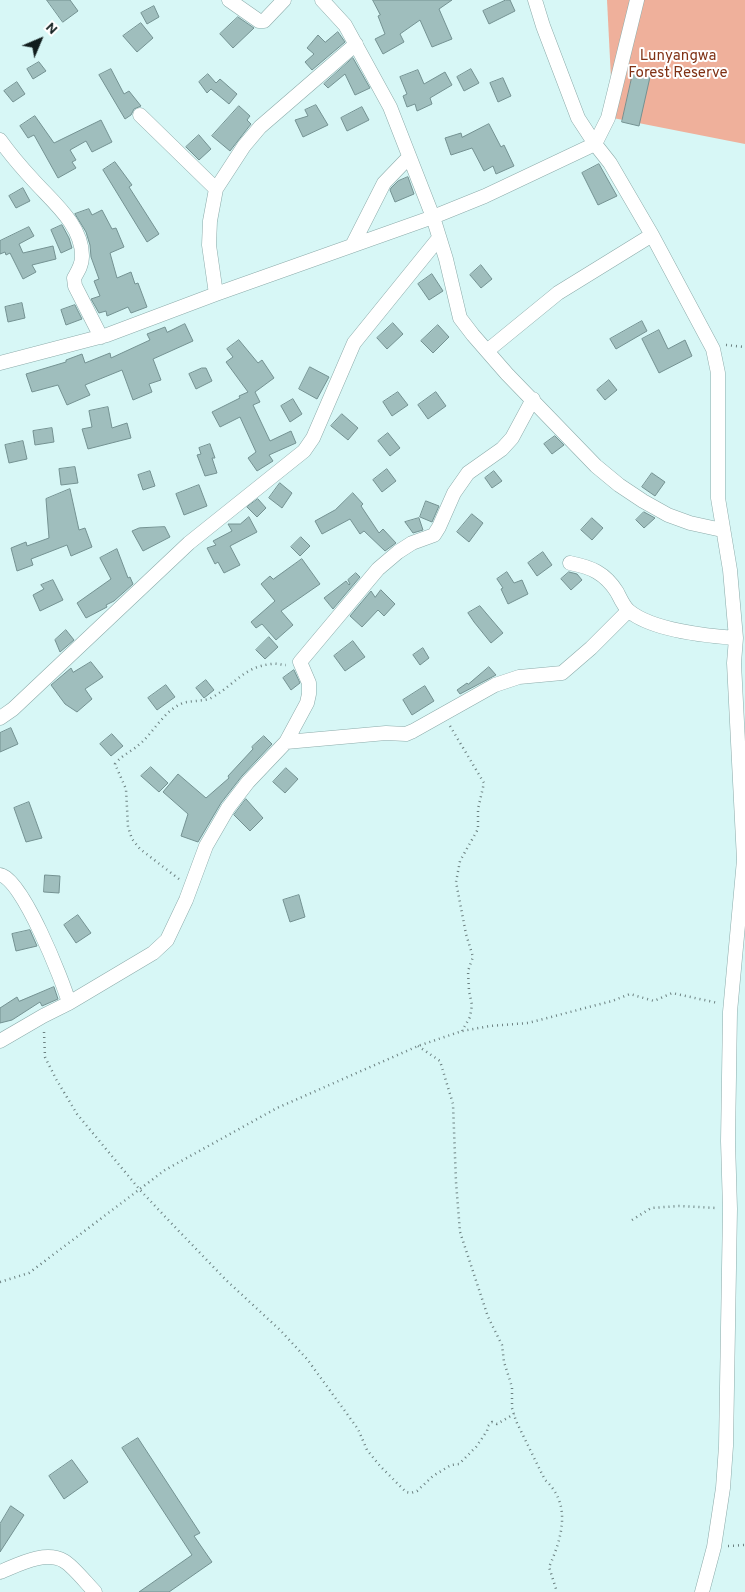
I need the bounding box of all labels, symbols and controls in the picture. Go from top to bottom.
north arrow [15,15,65,65]
text: N [41,19,61,39]
park label: Lunyangwa Forest Reserve [628,48,728,83]

